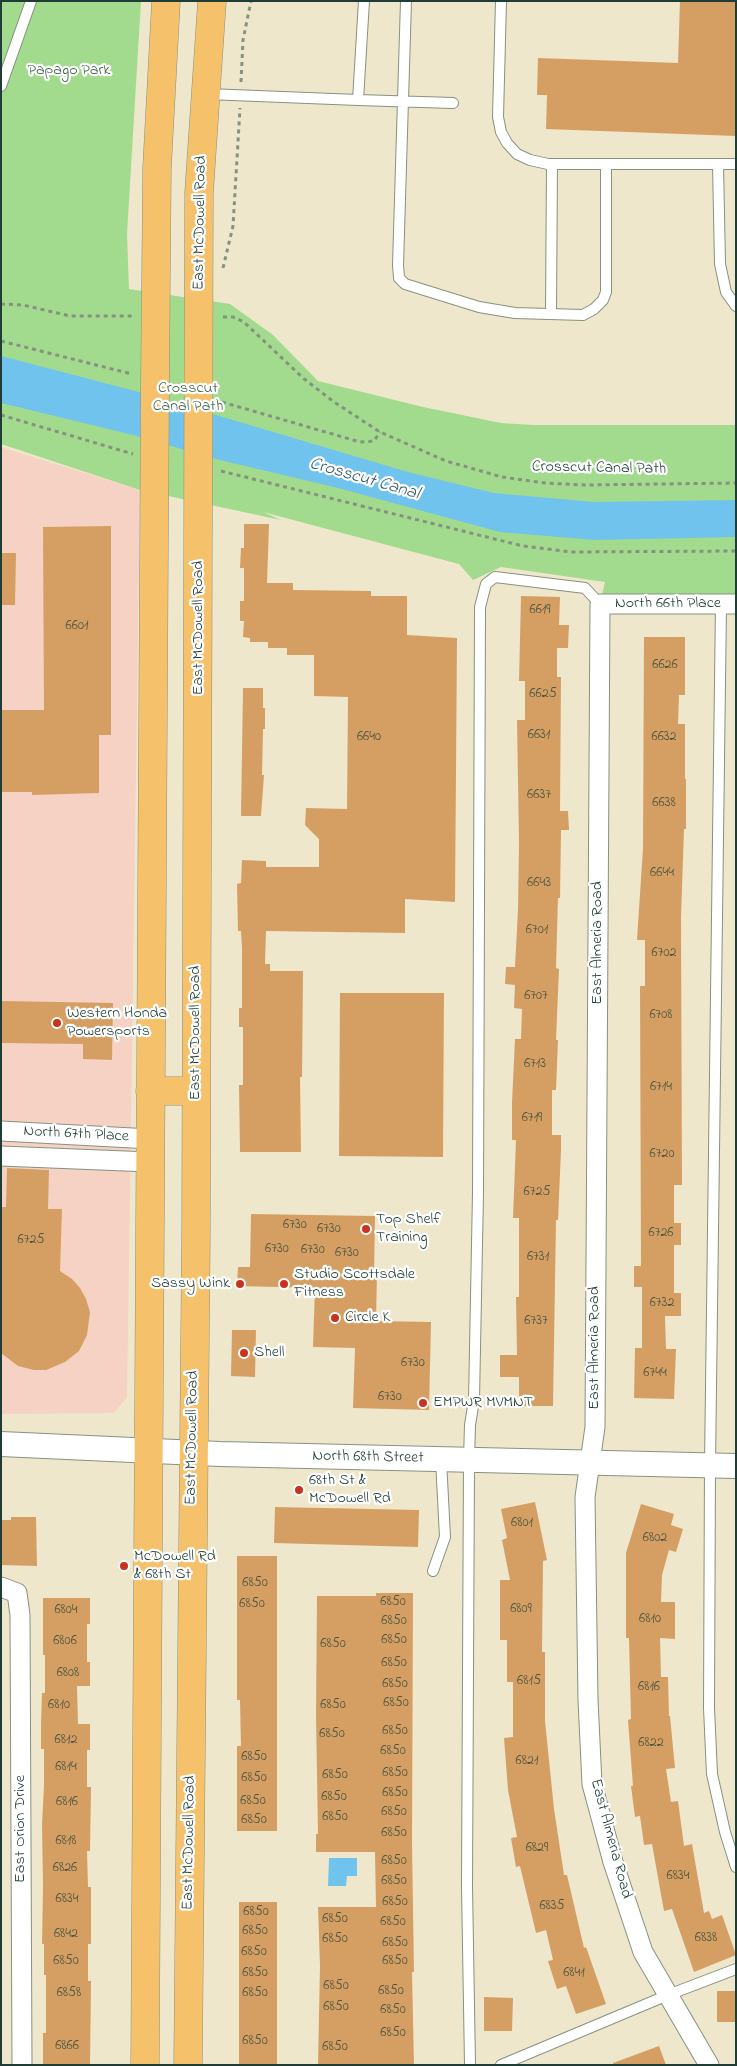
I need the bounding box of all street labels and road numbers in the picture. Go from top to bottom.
street label: East McDowell Road [190,156,212,290]
street label: Crosscut Canal Path [532,458,666,480]
street label: East McDowell Road [189,561,209,695]
street label: North 66th Place [615,594,721,614]
street label: East Almeria Road [588,881,608,1005]
street label: East McDowell Road [186,966,206,1100]
street label: North 67th Place [23,1123,129,1147]
street label: East Almeria Road [585,1286,605,1410]
street label: East McDowell Road [182,1371,204,1505]
street label: North 68th Street [312,1447,424,1469]
street label: East Orion Drive [11,1775,31,1883]
street label: East McDowell Road [179,1776,201,1910]
street label: East Almeria Road [585,1777,635,1901]

